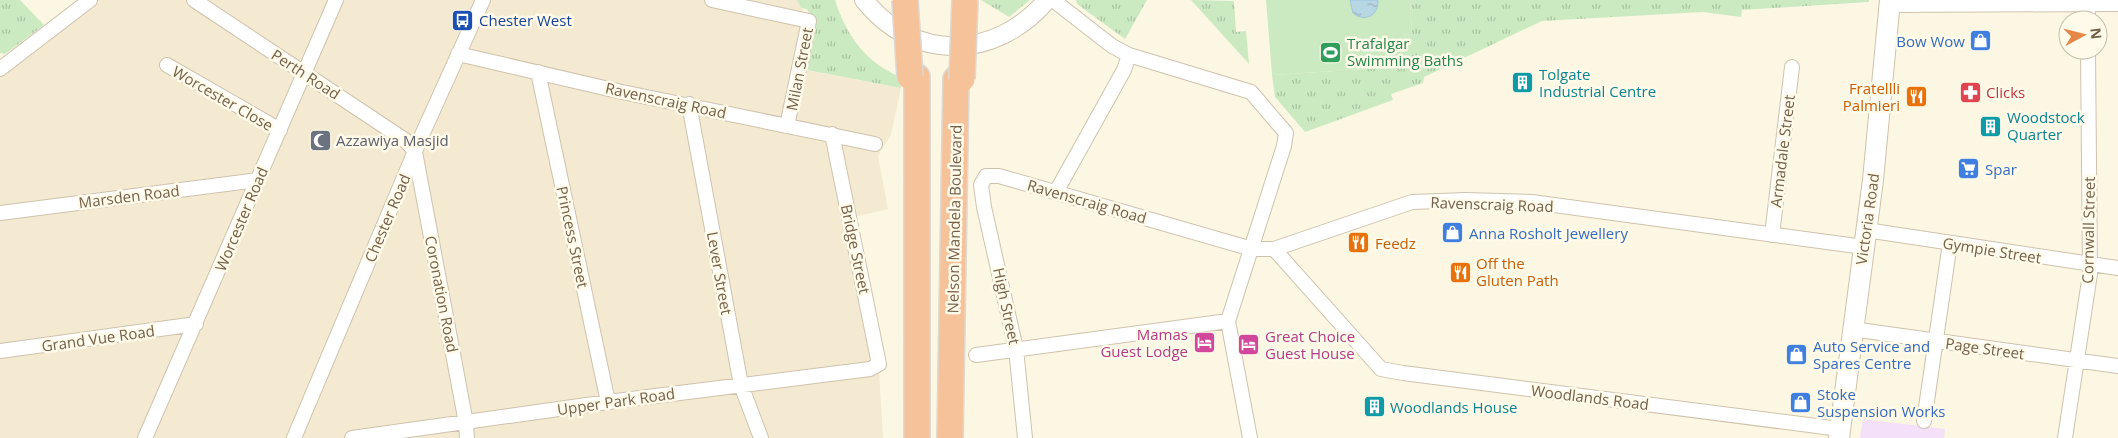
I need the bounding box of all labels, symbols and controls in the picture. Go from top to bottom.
bus stop icon: Chester West [451,8,475,32]
place label: Chester West [479,10,572,30]
north arrow [2058,10,2108,60]
street label: Milan Street [781,26,817,112]
text: N [2086,27,2107,40]
shop icon: Bow Wow [1969,29,1993,53]
place label: Bow Wow [1896,31,1965,51]
place label: Trafalgar Swimming Baths [1347,33,1463,70]
sports icon: Trafalgar Swimming Baths [1319,40,1343,64]
street label: Perth Road [268,44,344,104]
street label: Worcester Close [169,61,277,135]
place label: Tolgate Industrial Centre [1539,64,1656,101]
building icon: Tolgate Industrial Centre [1511,71,1535,95]
street label: Ravenscraig Road [604,77,728,123]
place label: Fratellli Palmieri [1843,78,1900,115]
pharmacy icon: Clicks [1958,80,1982,104]
place label: Clicks [1986,82,2025,102]
restaurant icon: Fratellli Palmieri [1904,85,1928,109]
street label: Armadale Street [1765,94,1799,208]
place label: Woodstock Quarter [2007,107,2085,144]
building icon: Woodstock Quarter [1979,114,2003,138]
street label: Nelson Mandela Boulevard [942,125,966,313]
mosque icon: Azzawiya Masjid [308,128,332,152]
place label: Azzawiya Masjid [336,130,449,150]
supermarket icon: Spar [1957,157,1981,181]
place label: Spar [1985,159,2017,179]
street label: Worcester Road [210,164,272,274]
street label: Chester Road [359,171,415,265]
street label: Victoria Road [1851,172,1883,266]
street label: Ravenscraig Road [1025,174,1149,228]
street label: Cornwall Street [2077,176,2099,284]
street label: Marsden Road [77,180,181,212]
street label: Princess Street [552,184,594,290]
street label: Ravenscraig Road [1430,192,1554,216]
street label: Bridge Street [837,202,875,296]
shop icon: Anna Rosholt Jewellery [1441,221,1465,245]
place label: Anna Rosholt Jewellery [1469,223,1628,243]
street label: Lever Street [703,230,737,316]
restaurant icon: Feedz [1347,231,1371,255]
street label: Gympie Street [1941,232,2043,268]
place label: Feedz [1375,233,1416,253]
street label: Coronation Road [421,234,463,354]
place label: Off the Gluten Path [1476,253,1559,290]
restaurant icon: Off the Gluten Path [1448,260,1472,284]
street label: High Street [989,266,1025,346]
street label: Grand Vue Road [40,320,156,356]
place label: Mamas Guest Lodge [1100,324,1188,361]
place label: Great Choice Guest House [1265,326,1355,363]
hotel icon: Mamas Guest Lodge [1192,331,1216,355]
hotel icon: Great Choice Guest House [1237,333,1261,357]
street label: Page Street [1944,333,2026,363]
place label: Auto Service and Spares Centre [1813,336,1930,373]
shop icon: Auto Service and Spares Centre [1785,343,1809,367]
street label: Woodlands Road [1530,380,1650,414]
street label: Upper Park Road [556,383,676,419]
place label: Stoke Suspension Works [1817,384,1945,421]
shop icon: Stoke Suspension Works [1789,391,1813,415]
building icon: Woodlands House [1362,395,1386,419]
place label: Woodlands House [1390,397,1517,417]

